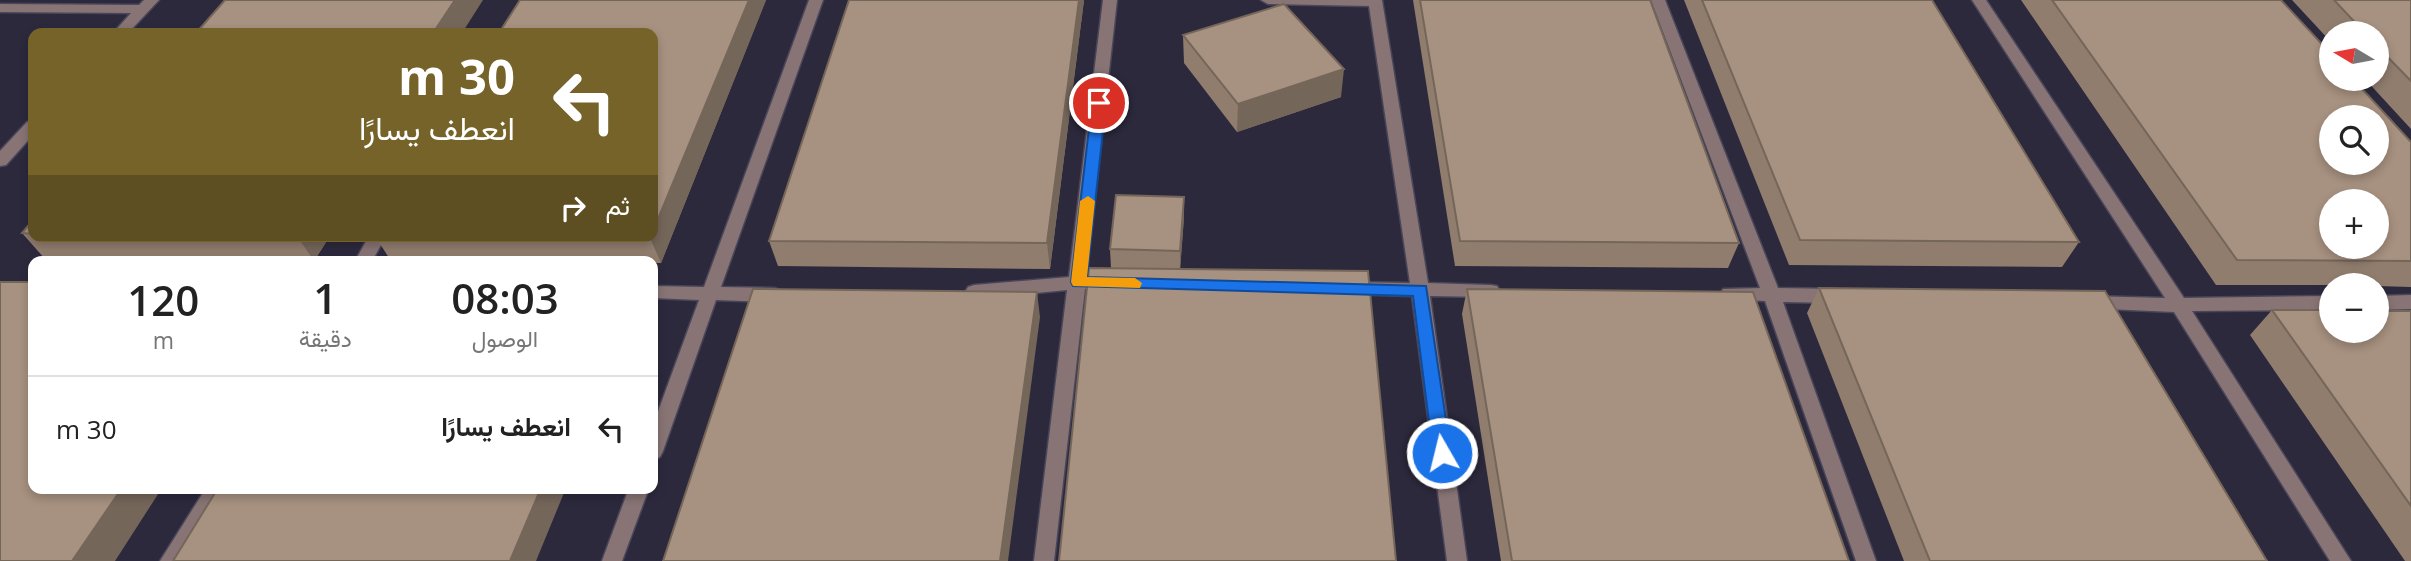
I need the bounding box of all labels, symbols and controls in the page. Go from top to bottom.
north arrow [2319,21,2389,91]
map controls [2319,21,2389,343]
text: 30 m [398,43,515,109]
icon: left [539,56,630,147]
pin [1069,73,1129,133]
icon: arrive [1080,84,1118,122]
button: search [2319,105,2389,175]
text: انعطف يسارًا [359,106,515,149]
text: ثم [606,187,630,223]
icon: right [554,189,592,227]
button: + [2319,189,2389,259]
text: 1 [313,269,337,326]
text: 08:03 [451,269,559,326]
text: 120 [127,271,199,328]
button: − [2319,273,2389,343]
text: دقيقة [299,322,352,354]
text: الوصول [472,322,538,354]
text: m [153,324,174,356]
text: انعطف يسارًا [441,408,571,444]
icon: left [592,410,630,448]
text: 30 m [56,411,117,447]
position arrow [1405,416,1479,490]

